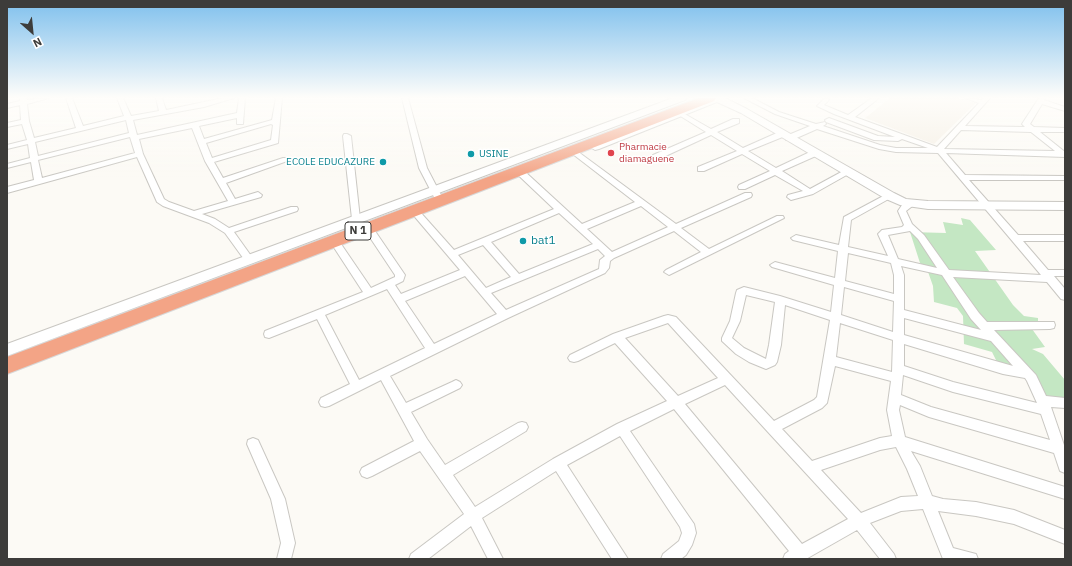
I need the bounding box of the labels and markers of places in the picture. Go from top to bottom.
place label: Pharmacie diamaguene [619,141,674,164]
place label: USINE [479,148,508,160]
marker: Pharmacie diamaguene [606,148,616,158]
marker: USINE [466,149,476,159]
place label: ECOLE EDUCAZURE [286,156,375,168]
marker: ECOLE EDUCAZURE [378,157,388,167]
place label: bat1 [531,234,556,248]
marker: bat1 [518,236,528,246]

